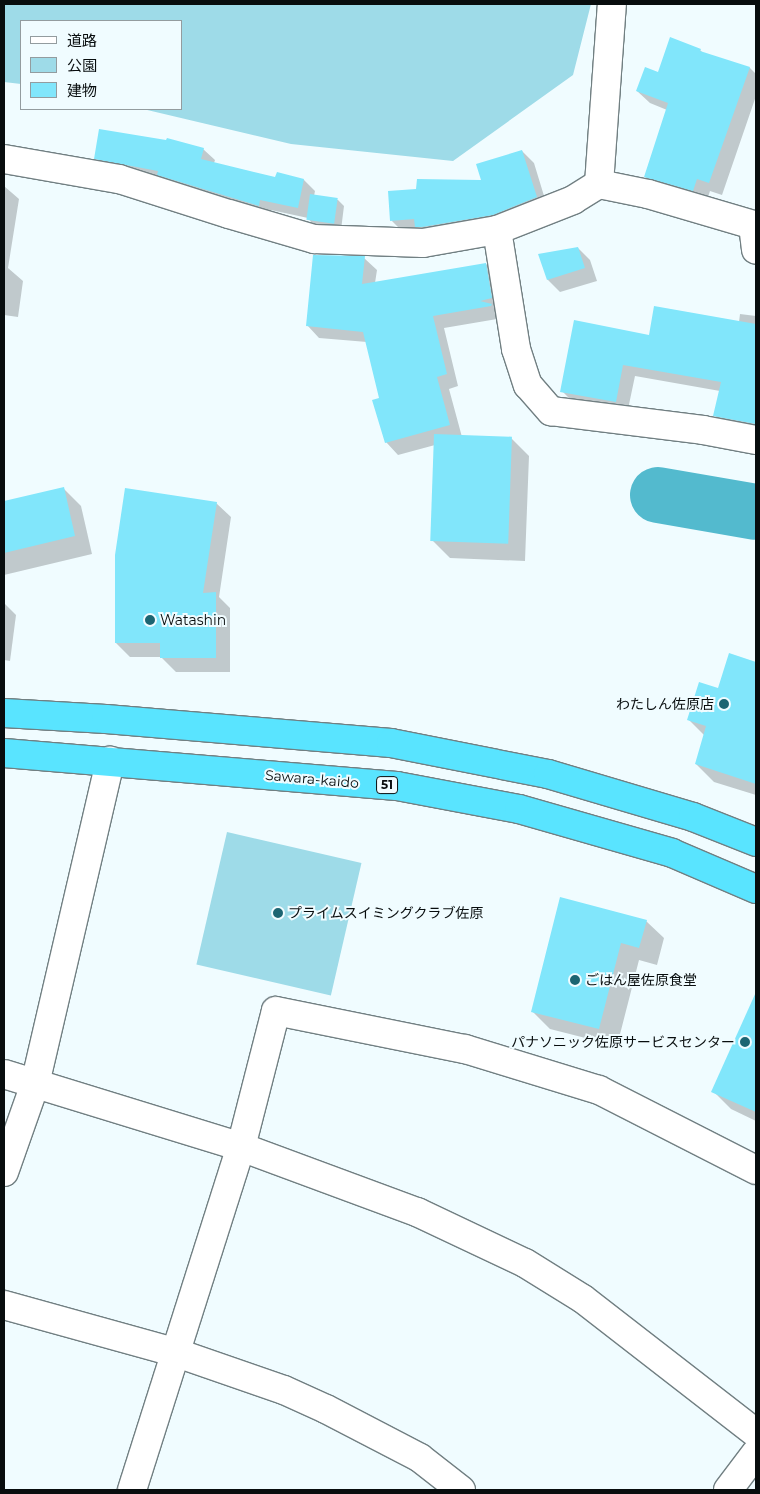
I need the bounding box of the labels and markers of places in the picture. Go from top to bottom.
place label: Watashin [160,612,226,628]
marker: Watashin [144,614,156,626]
place label: わたしん佐原店 [616,696,714,712]
marker: わたしん佐原店 [718,698,730,710]
place label: プライムスイミングクラブ佐原 [288,905,484,921]
marker: プライムスイミングクラブ佐原 [272,907,284,919]
place label: ごはん屋佐原食堂 [585,972,697,988]
marker: ごはん屋佐原食堂 [569,974,581,986]
place label: パナソニック佐原サービスセンター [511,1034,735,1050]
marker: パナソニック佐原サービスセンター [739,1036,751,1048]

